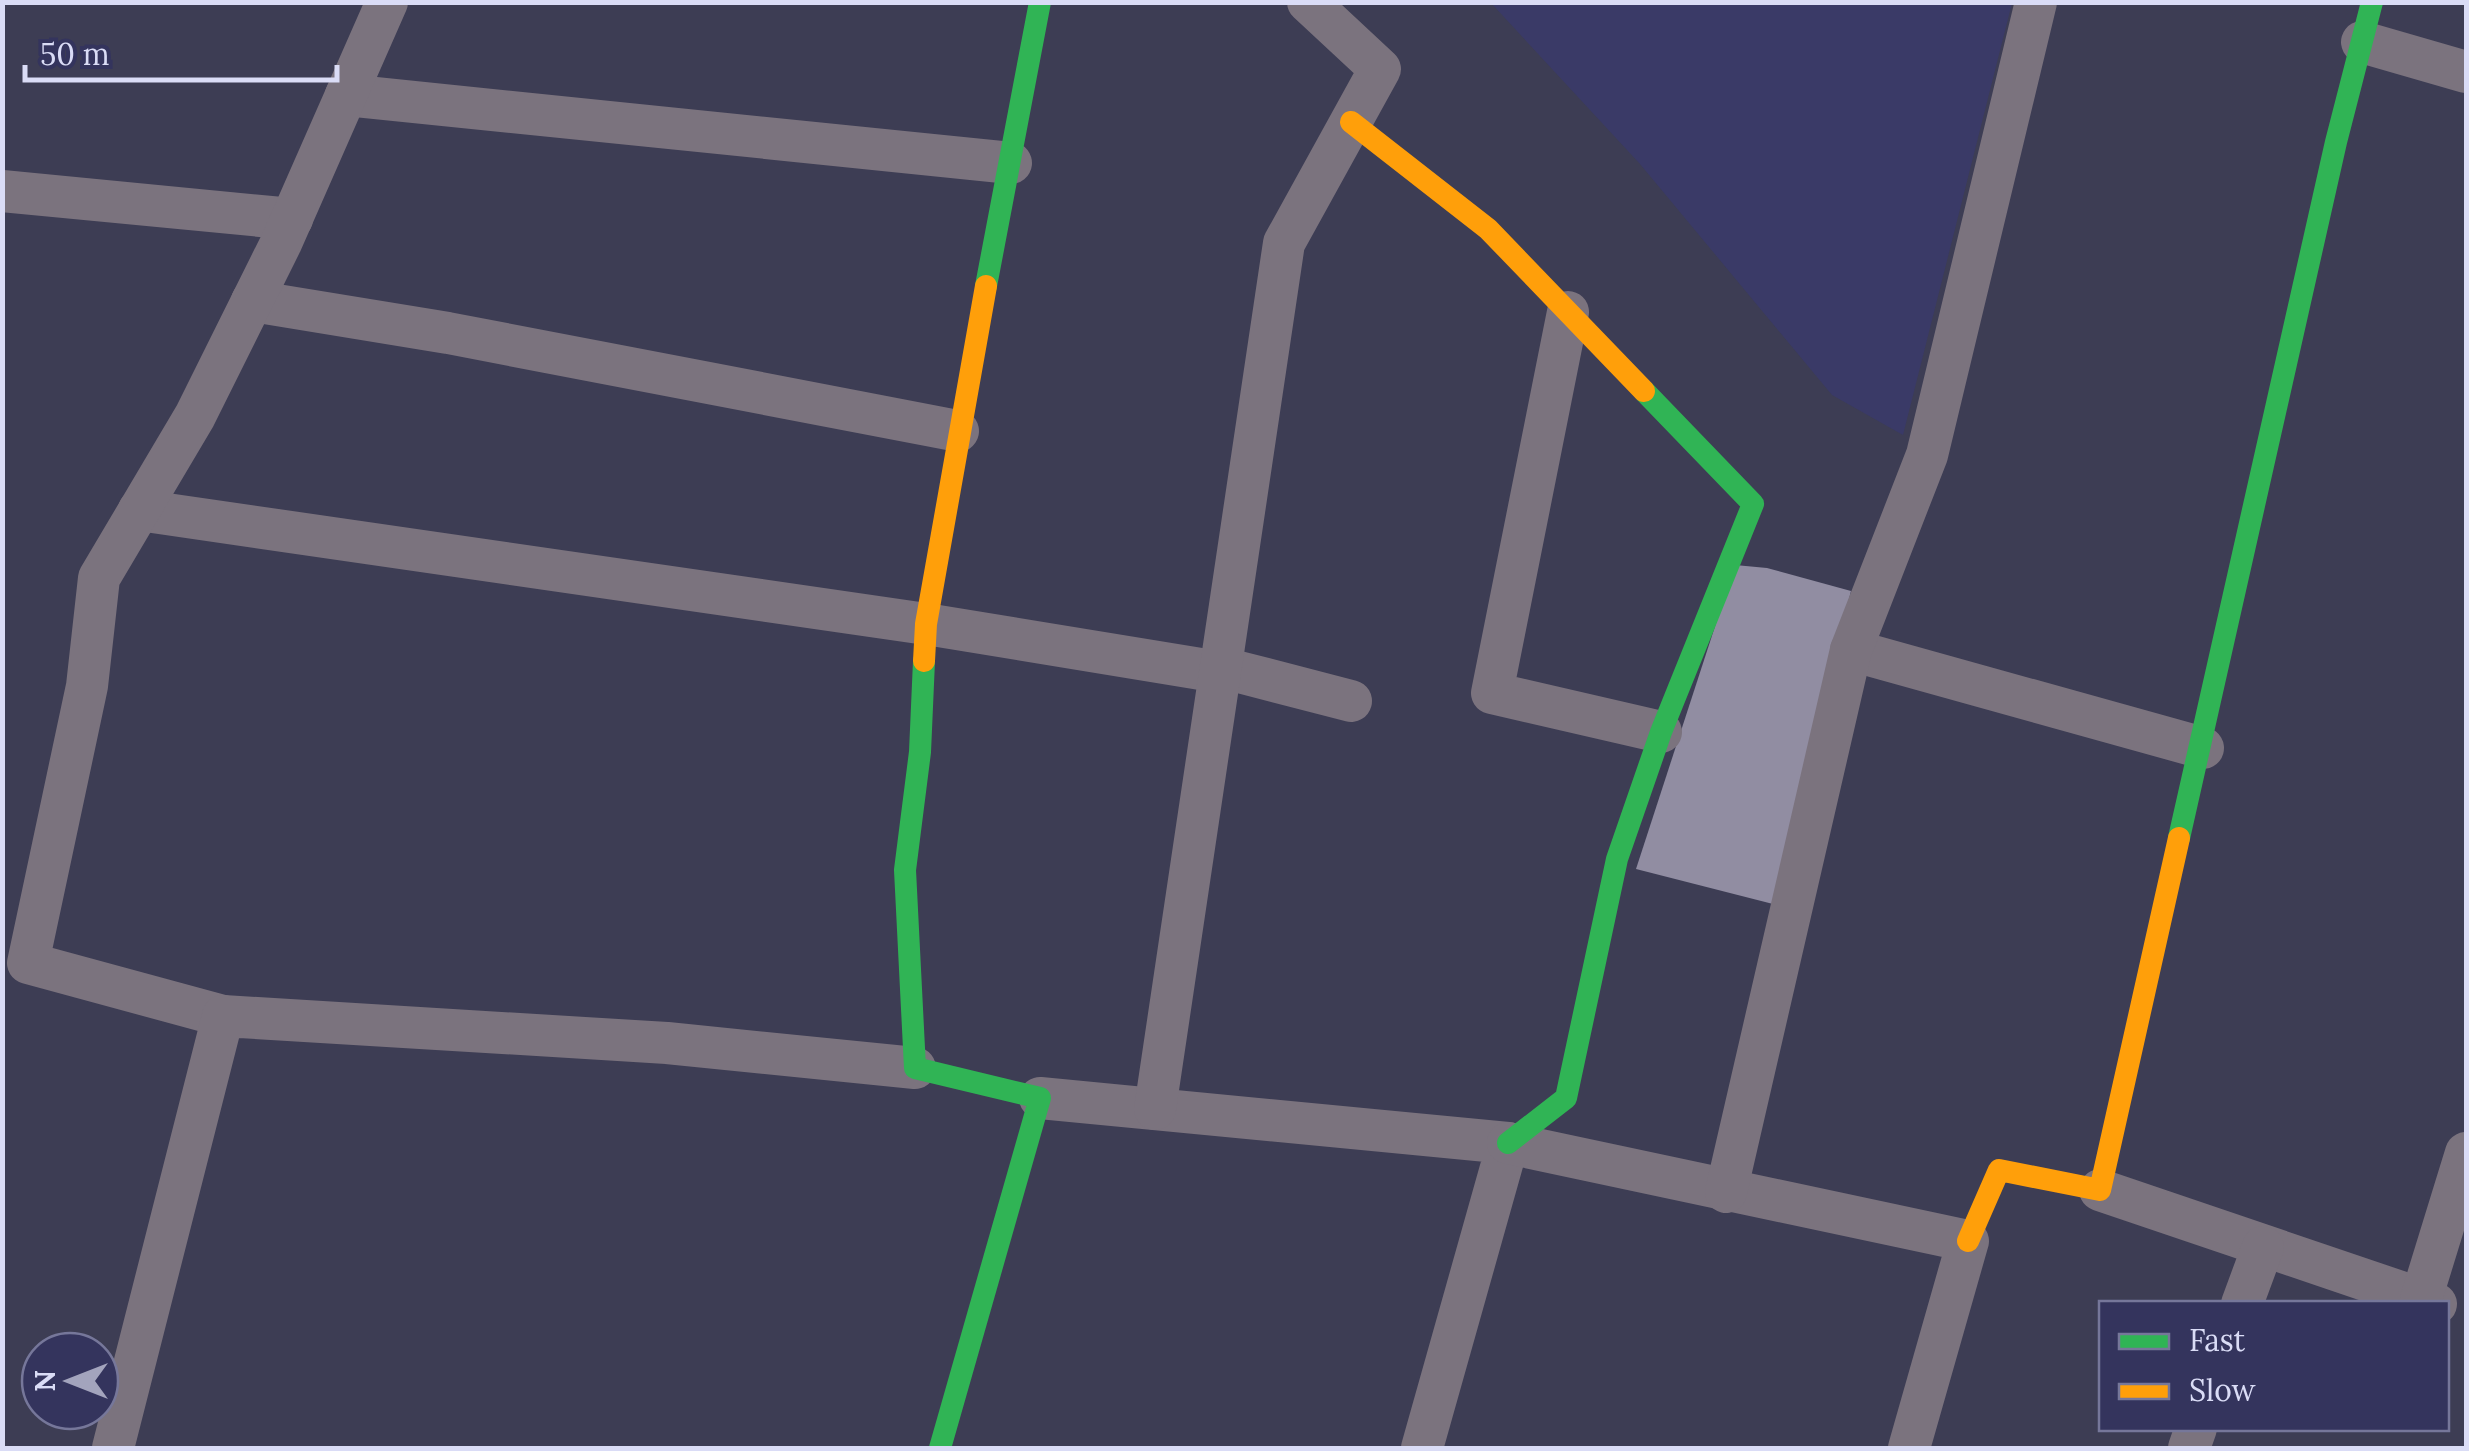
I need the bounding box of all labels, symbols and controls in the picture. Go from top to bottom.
scale bar [25,20,338,82]
text: 50 m [40,35,110,73]
legend [2099,1301,2449,1431]
text: Fast [2189,1321,2246,1359]
north arrow [20,1331,120,1431]
text: N [27,1370,63,1392]
text: Slow [2189,1371,2255,1409]

